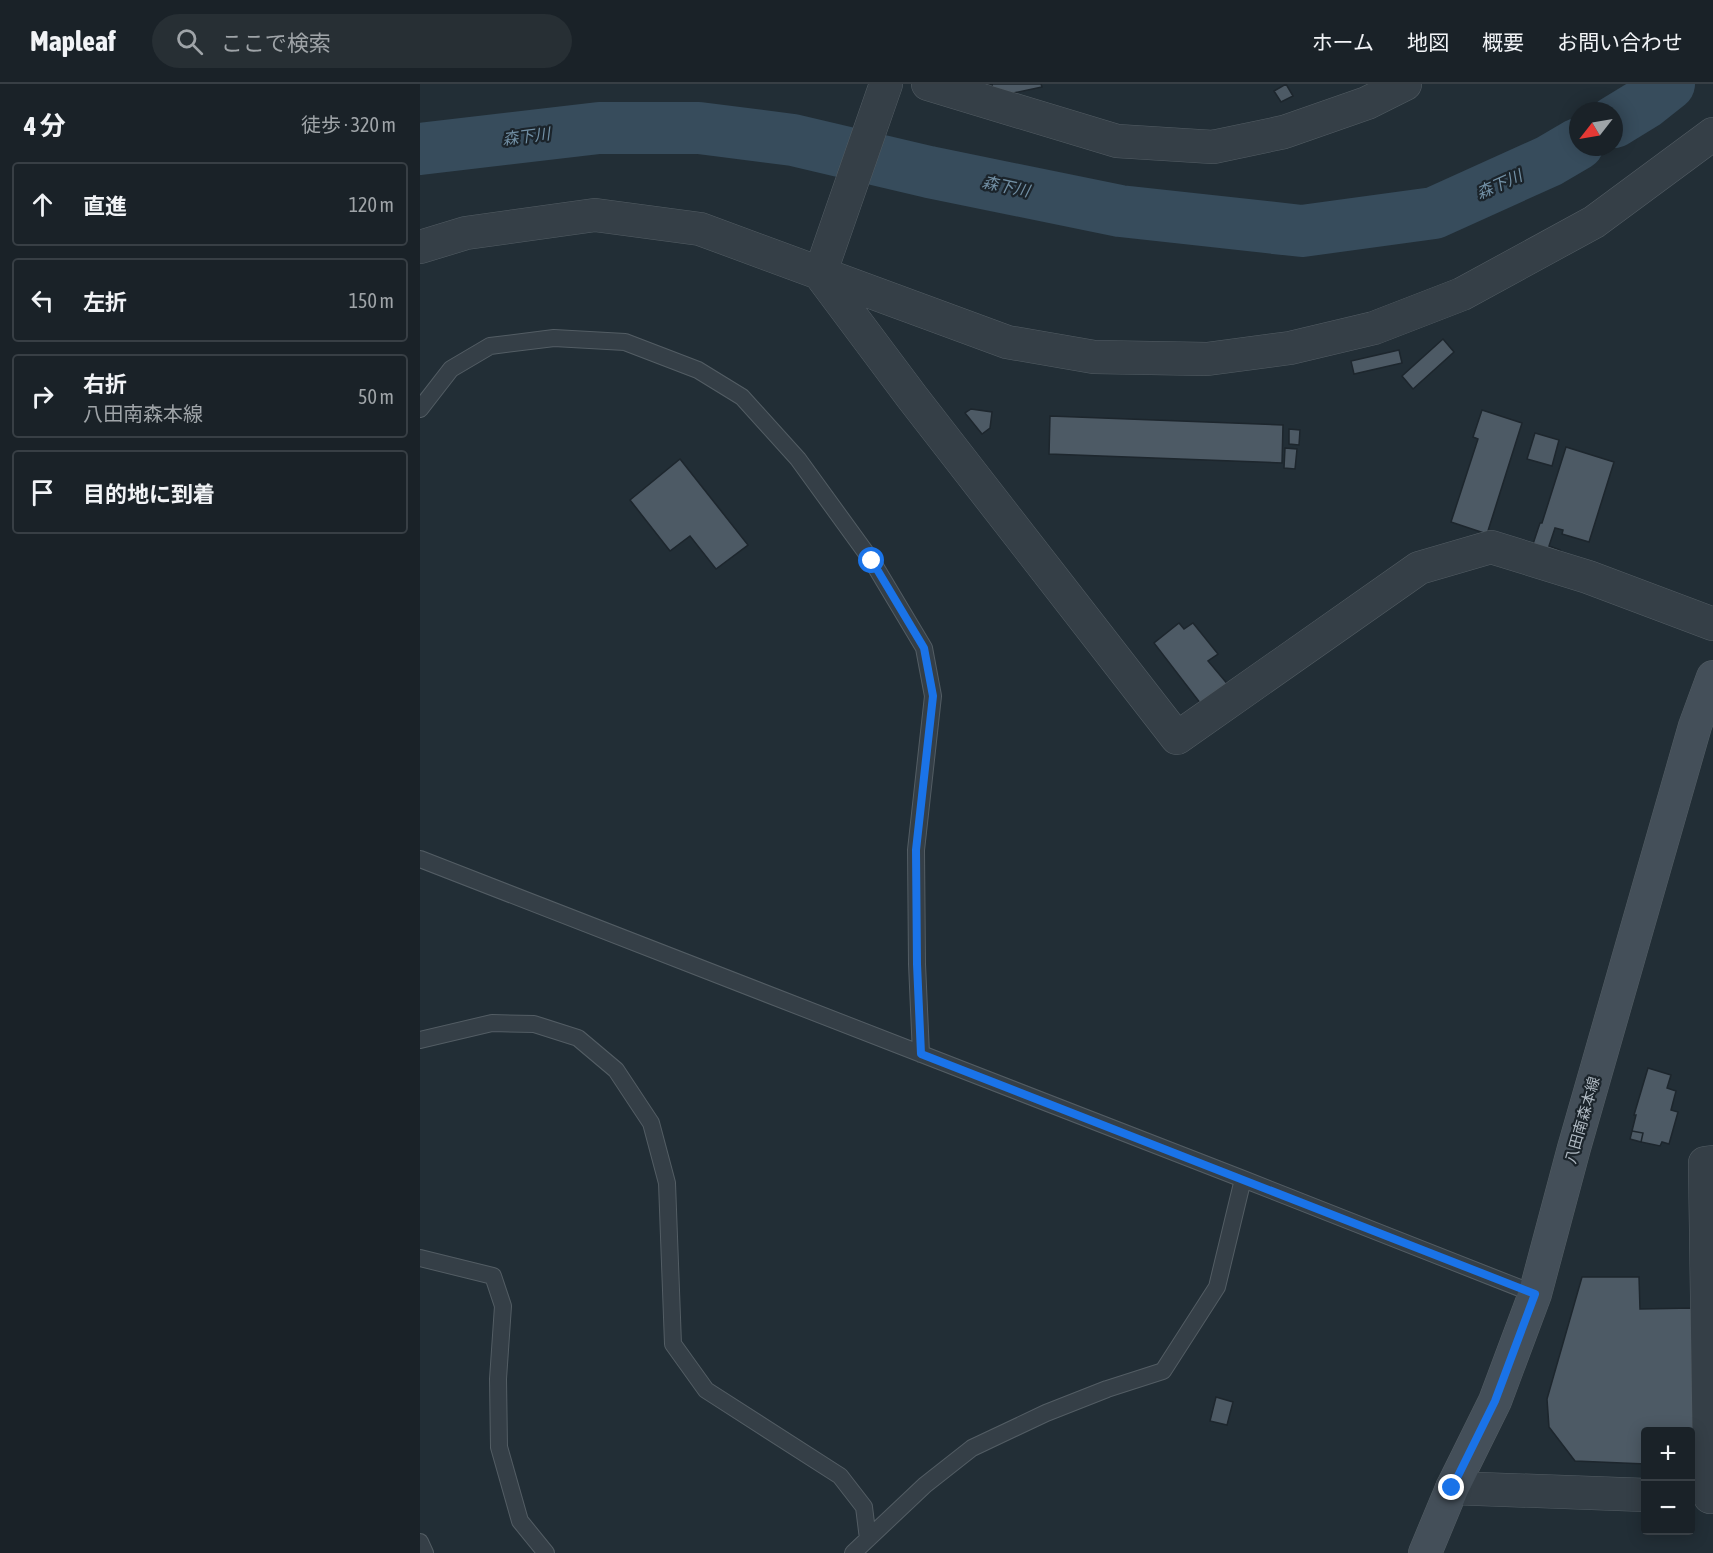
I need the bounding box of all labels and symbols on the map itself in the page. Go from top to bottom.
north arrow [1569,102,1623,156]
water label: 森下川 [501,124,553,148]
water label: 森下川 [1473,165,1526,202]
water label: 森下川 [981,172,1033,200]
route start [858,547,884,573]
street label: 八田南森本線 [1561,1074,1603,1166]
route end [1438,1474,1464,1500]

